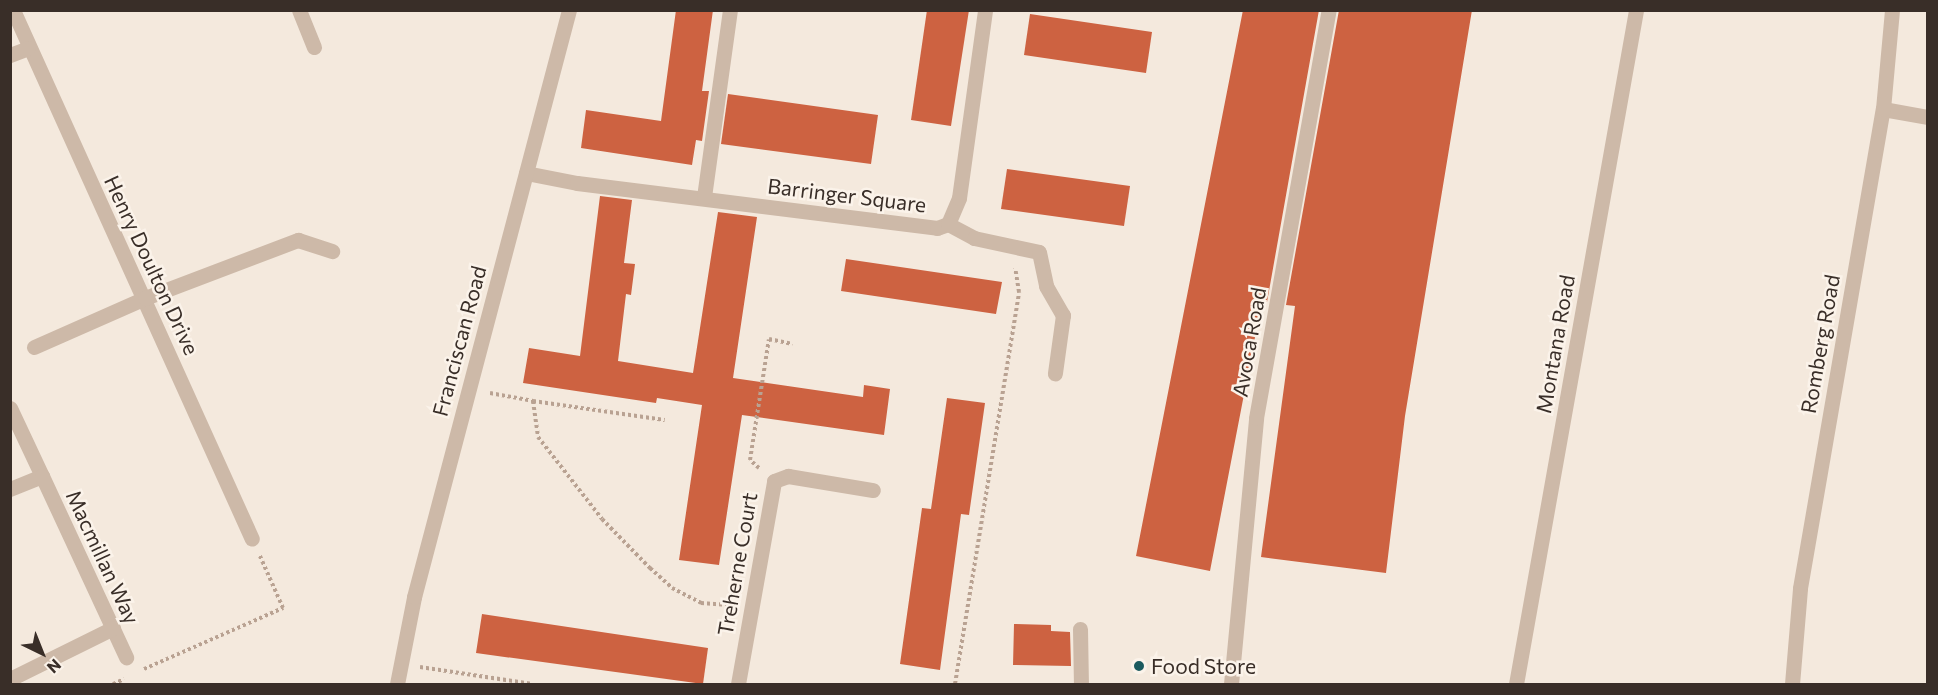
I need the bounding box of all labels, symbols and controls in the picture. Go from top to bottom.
street label: Henry Doulton Drive [99,171,205,359]
street label: Barringer Square [766,173,928,217]
street label: Franciscan Road [427,263,491,419]
street label: Montana Road [1530,273,1580,415]
street label: Romberg Road [1795,273,1845,415]
street label: Avoca Road [1227,285,1271,399]
street label: Macmillan Way [61,486,145,628]
street label: Treherne Court [712,490,762,638]
north arrow [12,623,72,683]
place label: Food Store [1151,653,1256,679]
text: N [44,655,65,678]
marker: Food Store [1132,659,1146,673]

